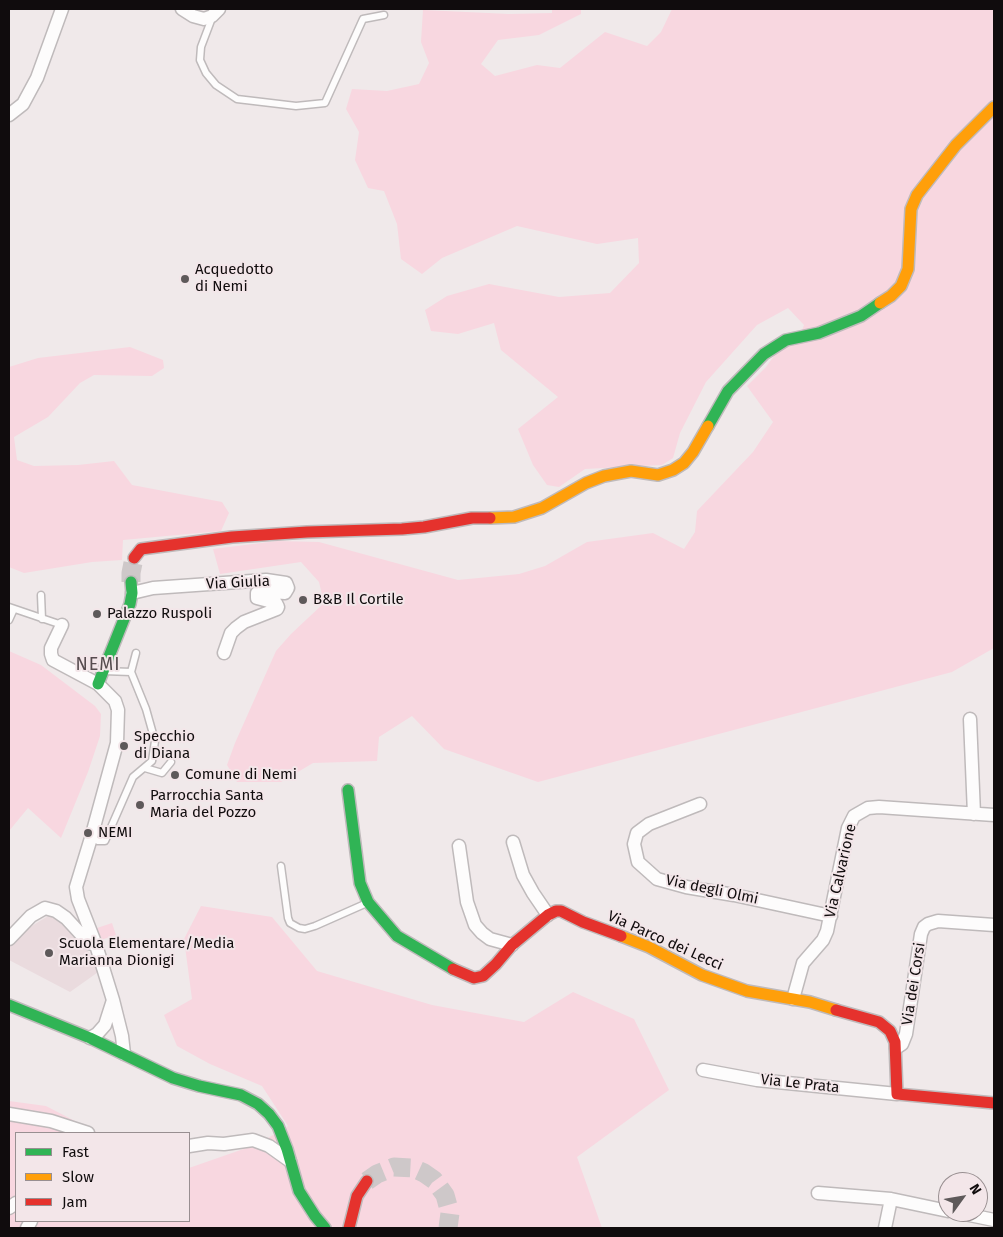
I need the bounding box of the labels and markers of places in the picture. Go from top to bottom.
place label: Acquedotto di Nemi [195,261,273,296]
marker: Acquedotto di Nemi [179,273,191,285]
place label: B&B Il Cortile [313,591,404,609]
marker: B&B Il Cortile [297,594,309,606]
place label: Palazzo Ruspoli [107,605,212,623]
marker: Palazzo Ruspoli [91,608,103,620]
place label: Specchio di Diana [134,728,195,763]
marker: Specchio di Diana [118,740,130,752]
place label: Comune di Nemi [185,766,297,784]
marker: Comune di Nemi [169,769,181,781]
place label: Parrocchia Santa Maria del Pozzo [150,787,264,822]
marker: Parrocchia Santa Maria del Pozzo [134,799,146,811]
place label: NEMI [98,824,132,842]
marker: NEMI [82,827,94,839]
place label: Scuola Elementare/Media Marianna Dionigi [59,935,234,970]
marker: Scuola Elementare/Media Marianna Dionigi [43,947,55,959]

